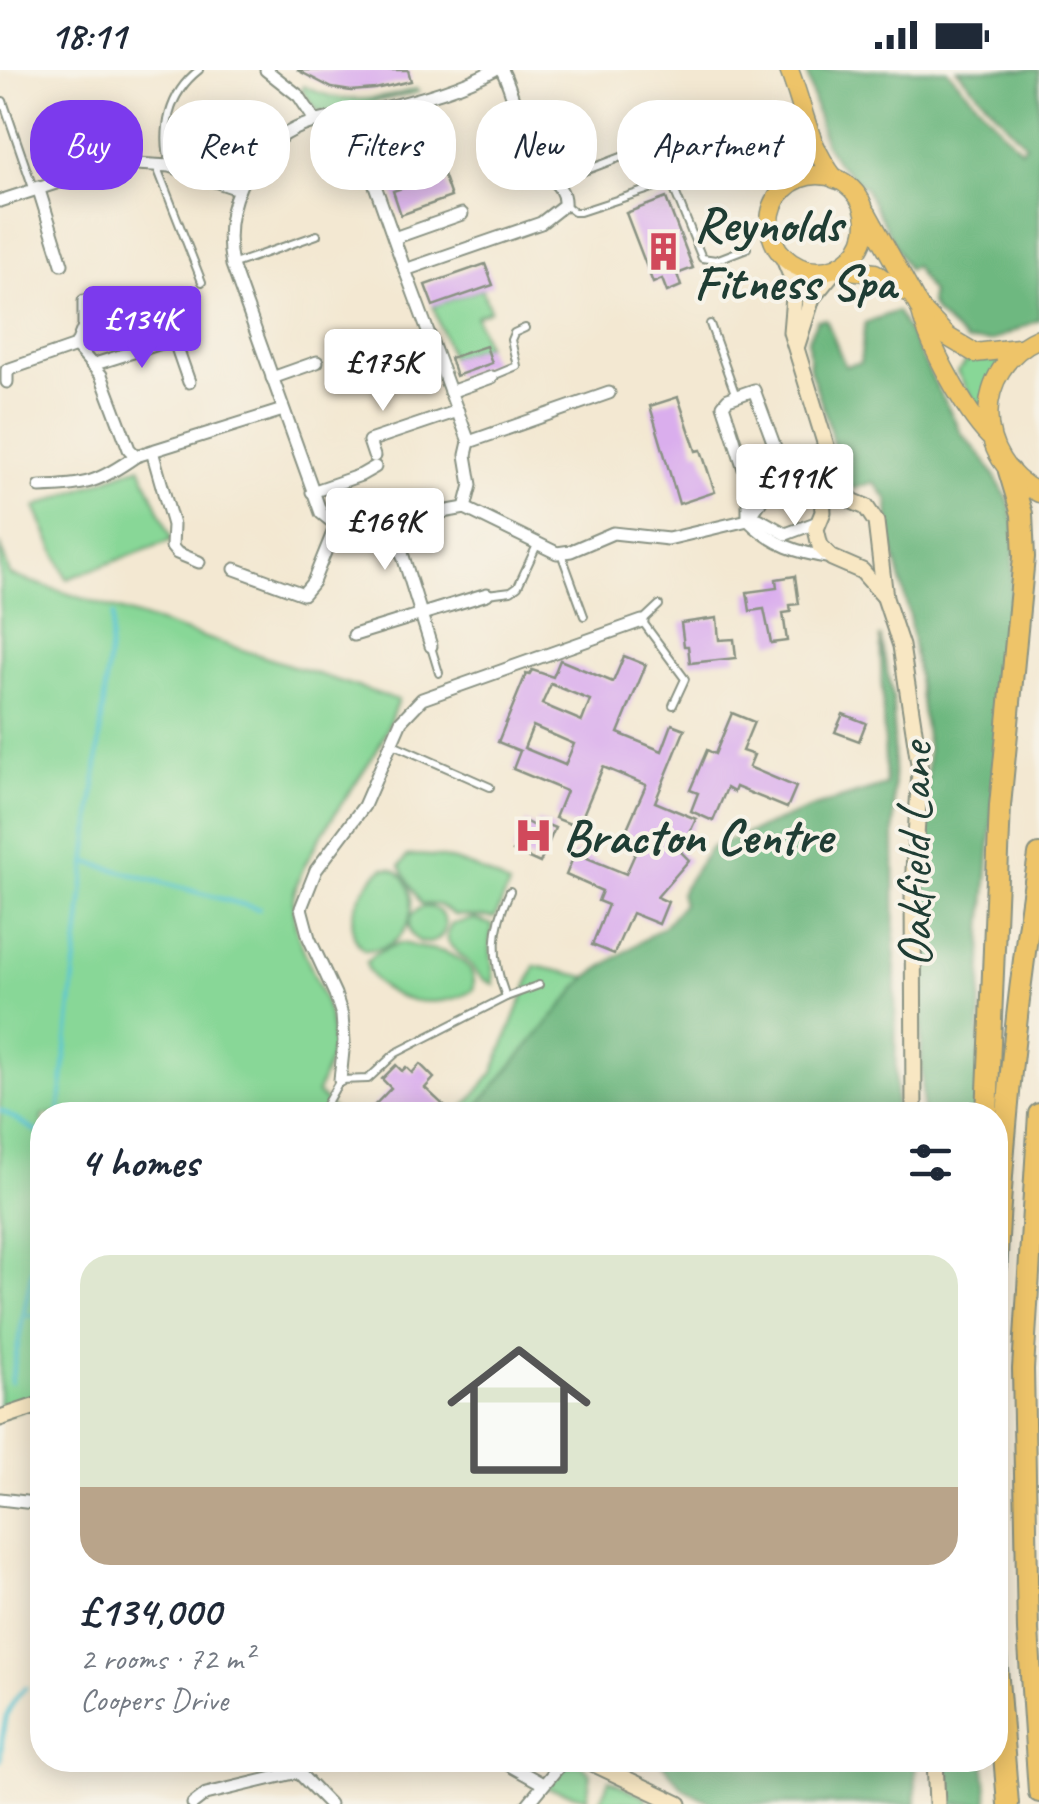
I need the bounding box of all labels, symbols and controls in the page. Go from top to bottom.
text: 18:11 [50,12,126,59]
chip: Buy [30,100,143,190]
chip: Rent [163,100,290,190]
chip: Filters [310,100,456,190]
chip: New [476,100,597,190]
chip: Apartment [617,100,816,190]
place label: Reynolds Fitness Spa [694,193,900,314]
building icon: Reynolds Fitness Spa [643,231,685,273]
pin: £134K [72,286,212,371]
text: £134K [105,298,179,339]
pin: £175K [313,329,453,414]
text: £175K [346,341,420,382]
pin: £191K [725,444,865,529]
text: £191K [758,456,832,497]
pin: £169K [315,488,455,573]
text: £169K [348,500,422,541]
street label: Oakfield Lane [883,739,946,967]
place label: Bracton Centre [563,805,836,868]
hospital icon: Bracton Centre [512,814,554,856]
icon: filters [903,1135,958,1190]
text: 4 homes [80,1136,199,1189]
icon: home [429,1320,609,1500]
text: £134,000 [80,1585,221,1638]
text: 2 rooms · 72 m² [80,1638,253,1679]
text: Coopers Drive [80,1679,228,1720]

